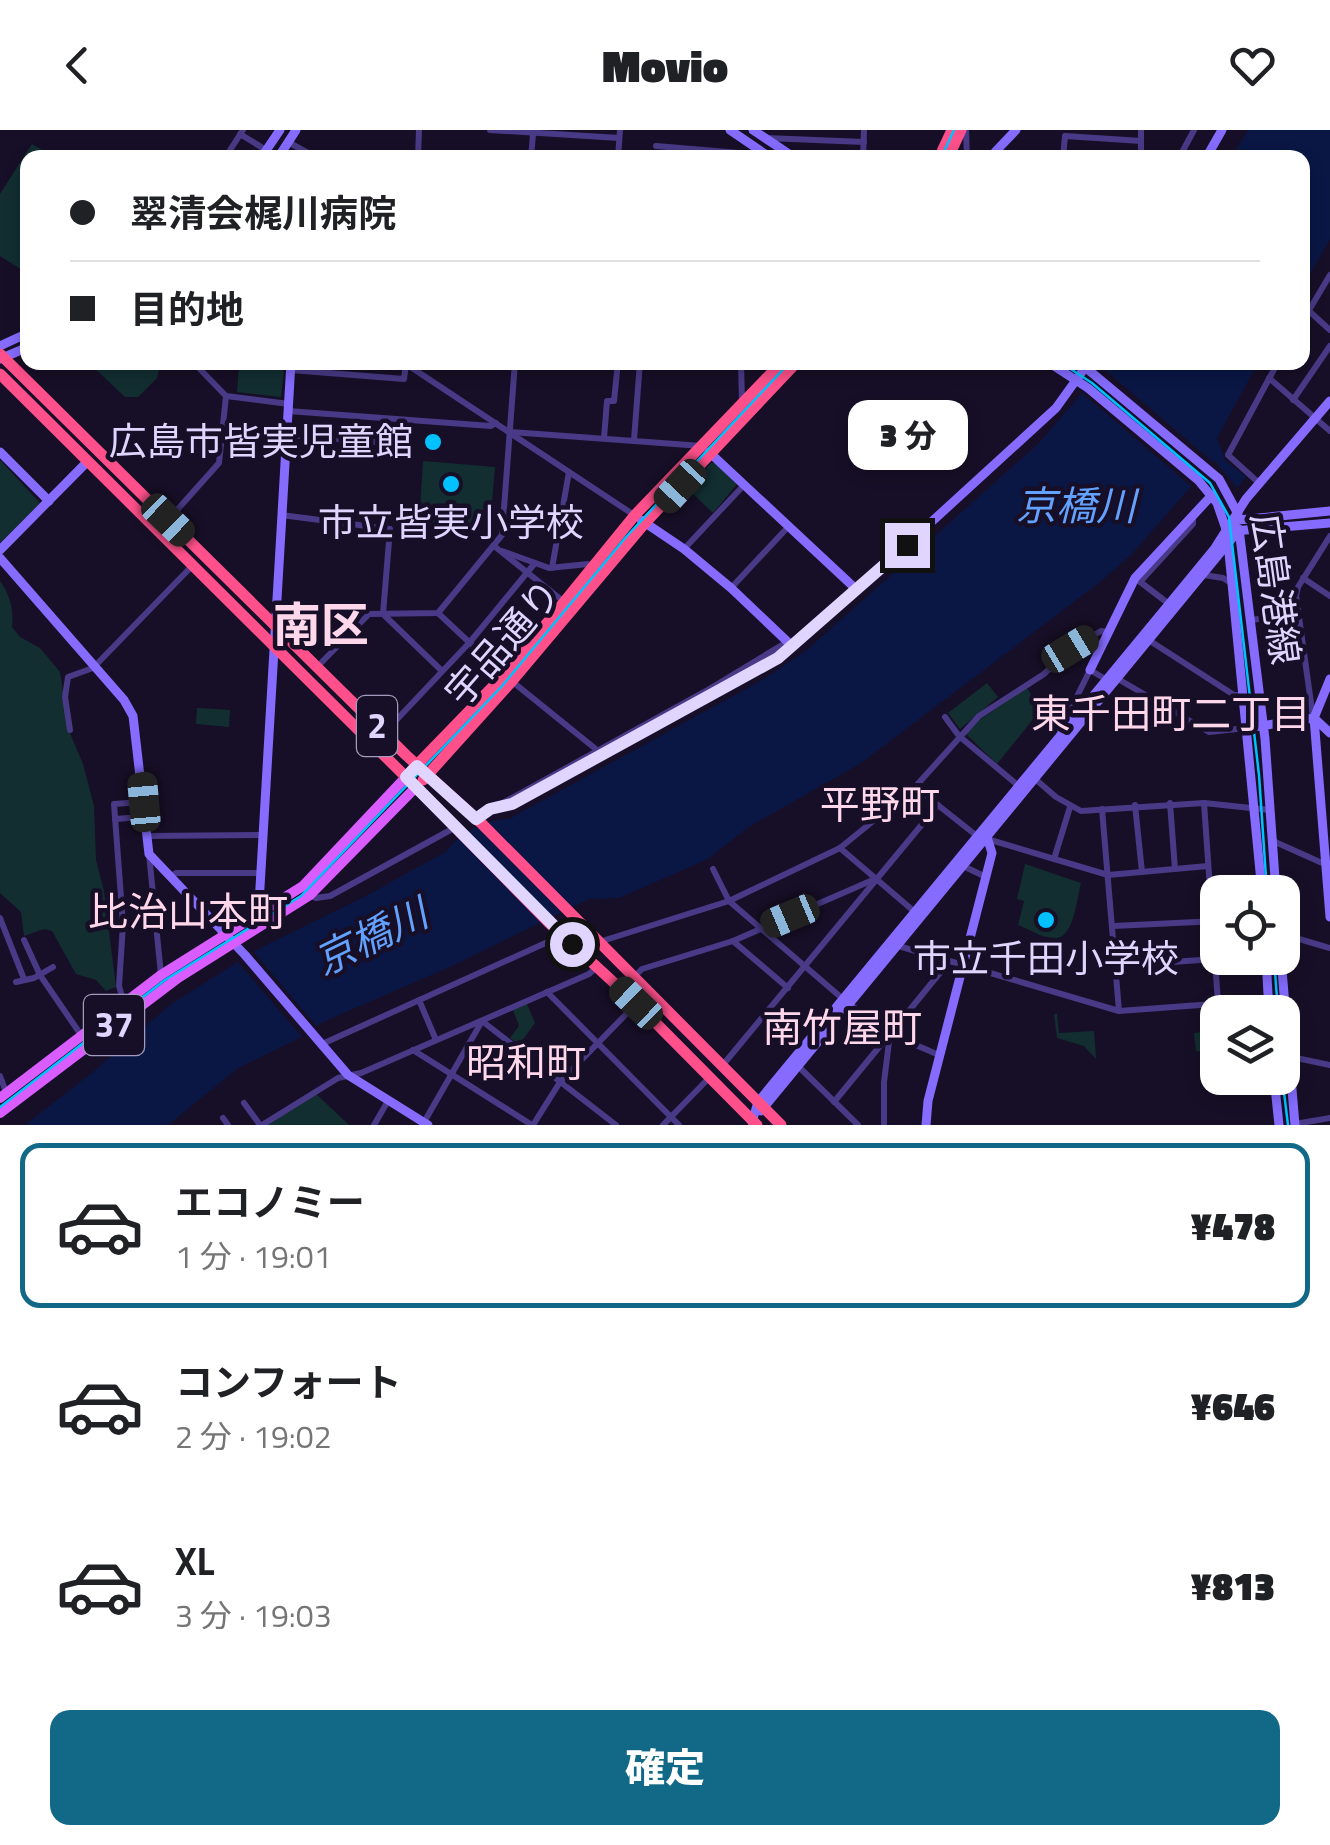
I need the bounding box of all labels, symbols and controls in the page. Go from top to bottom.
text: Movio [602,31,728,99]
icon: back [50,38,105,93]
icon: heart [1225,38,1280,93]
text: 翠清会梶川病院 [130,184,396,242]
text: 目的地 [130,280,244,338]
callout: 3 分 [847,400,967,470]
text: 3 分 [880,411,936,459]
place label: 広島市皆実児童館 [109,412,413,470]
marker: 広島市皆実児童館 [422,431,444,453]
car [649,454,711,518]
marker: 市立皆実小学校 [440,473,462,495]
water label: 京橋川 [1016,475,1140,536]
car [136,488,200,552]
place label: 市立皆実小学校 [318,493,584,551]
street label: 広島港線 [1237,510,1315,668]
route end [885,523,930,568]
street label: 宇品通り [430,566,574,719]
district label: 南区 [273,588,369,661]
car [1037,621,1103,677]
district label: 東千田町二丁目 [1031,683,1311,744]
road number: 2 [357,696,397,756]
car [126,771,162,833]
district label: 平野町 [820,774,940,835]
map controls [1200,875,1300,1095]
button: locate [1200,875,1300,975]
district label: 比治山本町 [88,881,288,942]
water label: 京橋川 [303,881,442,990]
car [757,890,823,942]
marker: 市立千田小学校 [1035,909,1057,931]
route start [550,922,595,967]
place label: 市立千田小学校 [913,929,1179,987]
car [604,971,668,1035]
road number: 37 [84,995,144,1055]
button: layers [1200,995,1300,1095]
district label: 南竹屋町 [762,997,922,1058]
district label: 昭和町 [466,1032,586,1093]
text: エコノミー [175,1173,365,1231]
icon: car [55,1181,145,1271]
text: ¥478 [1190,1197,1275,1255]
text: 1 分 · 19:01 [175,1232,332,1280]
text: コンフォート [175,1353,402,1411]
icon: car [55,1361,145,1451]
text: ¥646 [1190,1377,1275,1435]
text: 2 分 · 19:02 [175,1412,332,1460]
text: XL [175,1532,215,1590]
icon: car [55,1541,145,1631]
text: ¥813 [1190,1557,1275,1615]
text: 3 分 · 19:03 [175,1591,332,1639]
button: 確定 [50,1710,1280,1825]

